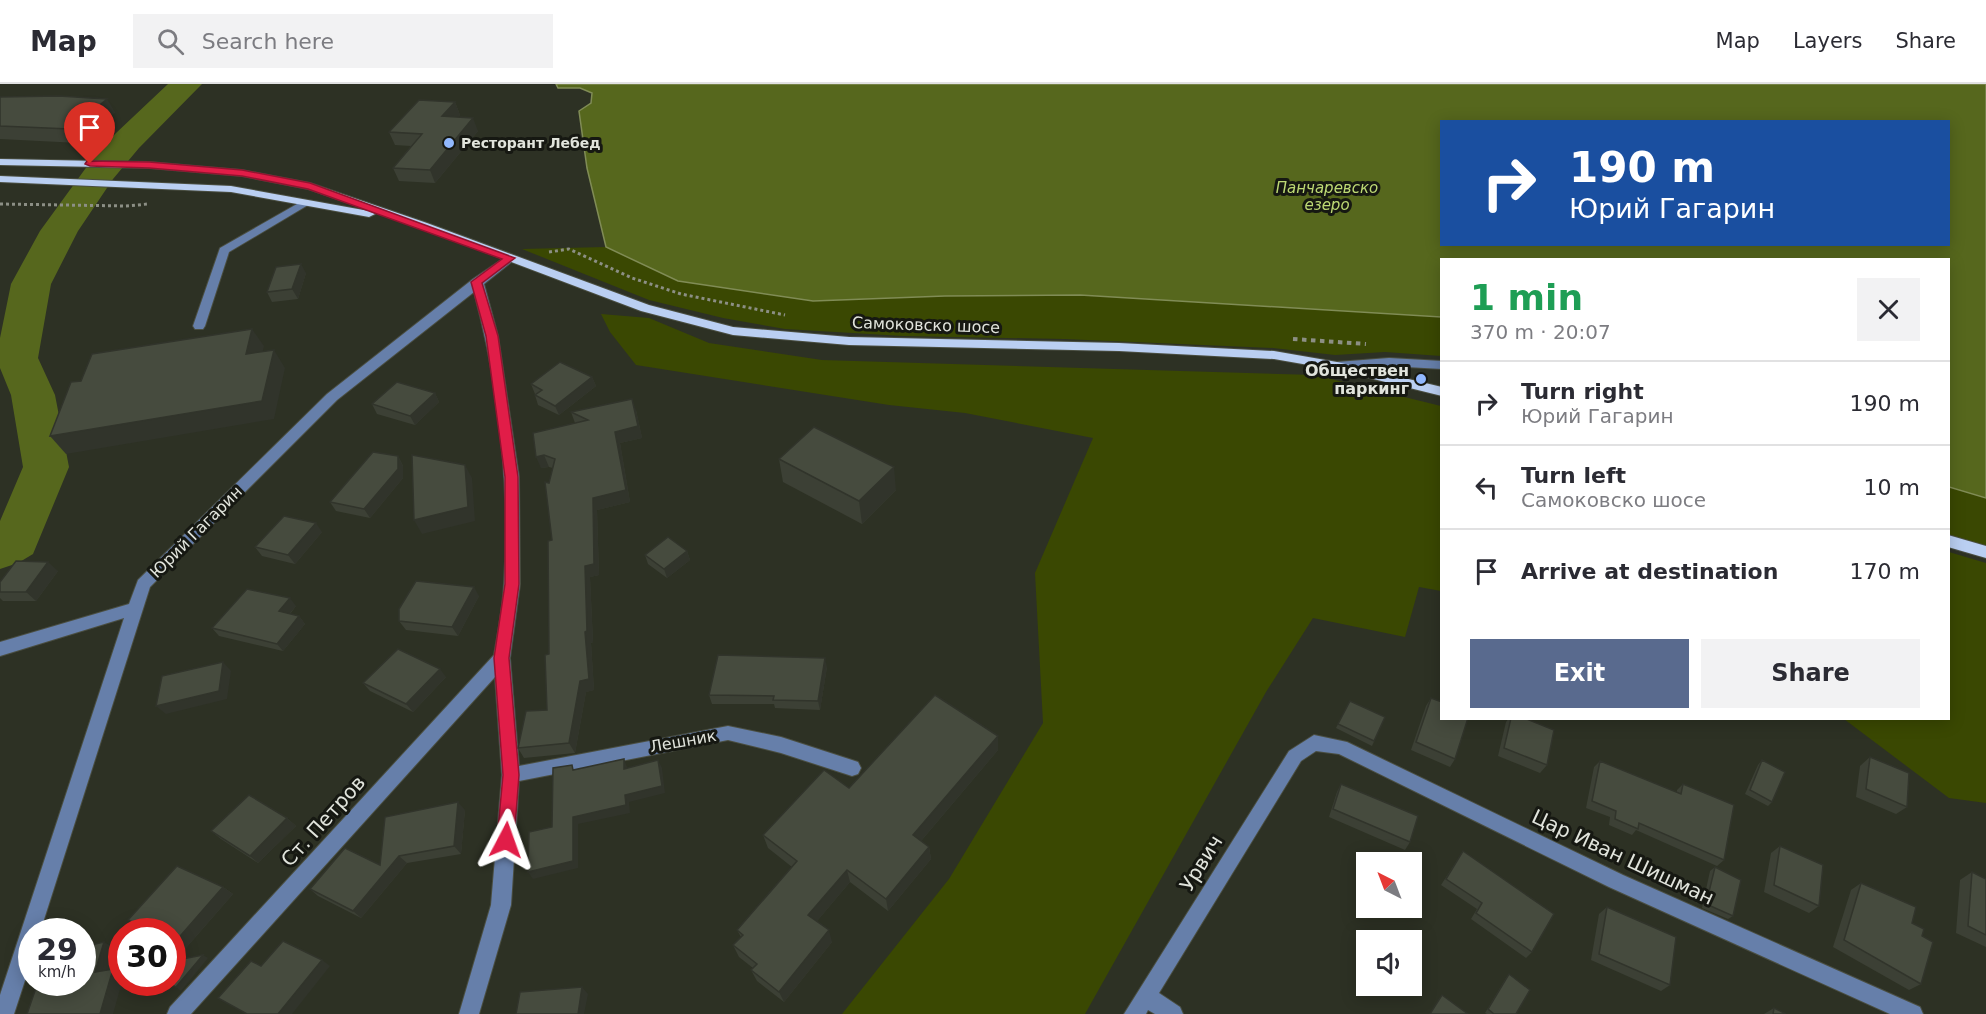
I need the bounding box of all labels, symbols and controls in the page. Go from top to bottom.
search box [133,14,553,68]
text: Map [30,25,97,58]
icon: search [154,25,187,58]
text: Search here [202,29,334,54]
text: Map [1716,29,1760,53]
text: Layers [1793,29,1862,53]
text: Share [1895,29,1956,53]
pin [64,102,115,164]
icon: arrive [73,111,106,144]
place label: Ресторант Лебед [461,135,601,151]
marker: Ресторант Лебед [442,136,456,150]
text: 190 m [1569,143,1715,192]
icon: right [1470,144,1548,222]
water label: Панчаревско езеро [1276,179,1378,214]
text: Юрий Гагарин [1569,193,1775,224]
text: 1 min [1470,277,1583,318]
button: close [1857,278,1920,341]
street label: Самоковско шосе [852,313,1000,337]
text: 370 m · 20:07 [1470,320,1611,344]
place label: Обществен паркинг [1305,361,1409,398]
marker: Обществен паркинг [1414,372,1428,386]
text: Turn right [1521,379,1644,404]
icon: right [1470,387,1503,420]
text: 190 m [1850,391,1920,416]
text: Юрий Гагарин [1521,404,1674,428]
text: Turn left [1521,463,1626,488]
icon: left [1470,471,1503,504]
text: 10 m [1864,475,1920,500]
street label: Юрий Гагарин [146,482,246,582]
text: Самоковско шосе [1521,488,1706,512]
icon: arrive [1470,555,1503,588]
text: Arrive at destination [1521,559,1778,584]
text: 170 m [1850,559,1920,584]
button: Exit [1470,639,1689,708]
button: Share [1701,639,1920,708]
street label: Лешник [648,726,718,756]
street label: Ст. Петров [276,771,370,871]
street label: Цар Иван Шишман [1528,804,1718,910]
position arrow [474,808,538,872]
street label: Урвич [1175,831,1227,895]
north arrow [1356,852,1422,918]
map controls [1356,852,1422,996]
speed limit sign: 30 [108,918,186,996]
button: sound [1356,930,1422,996]
text: 29 [36,932,78,967]
text: km/h [38,963,76,981]

